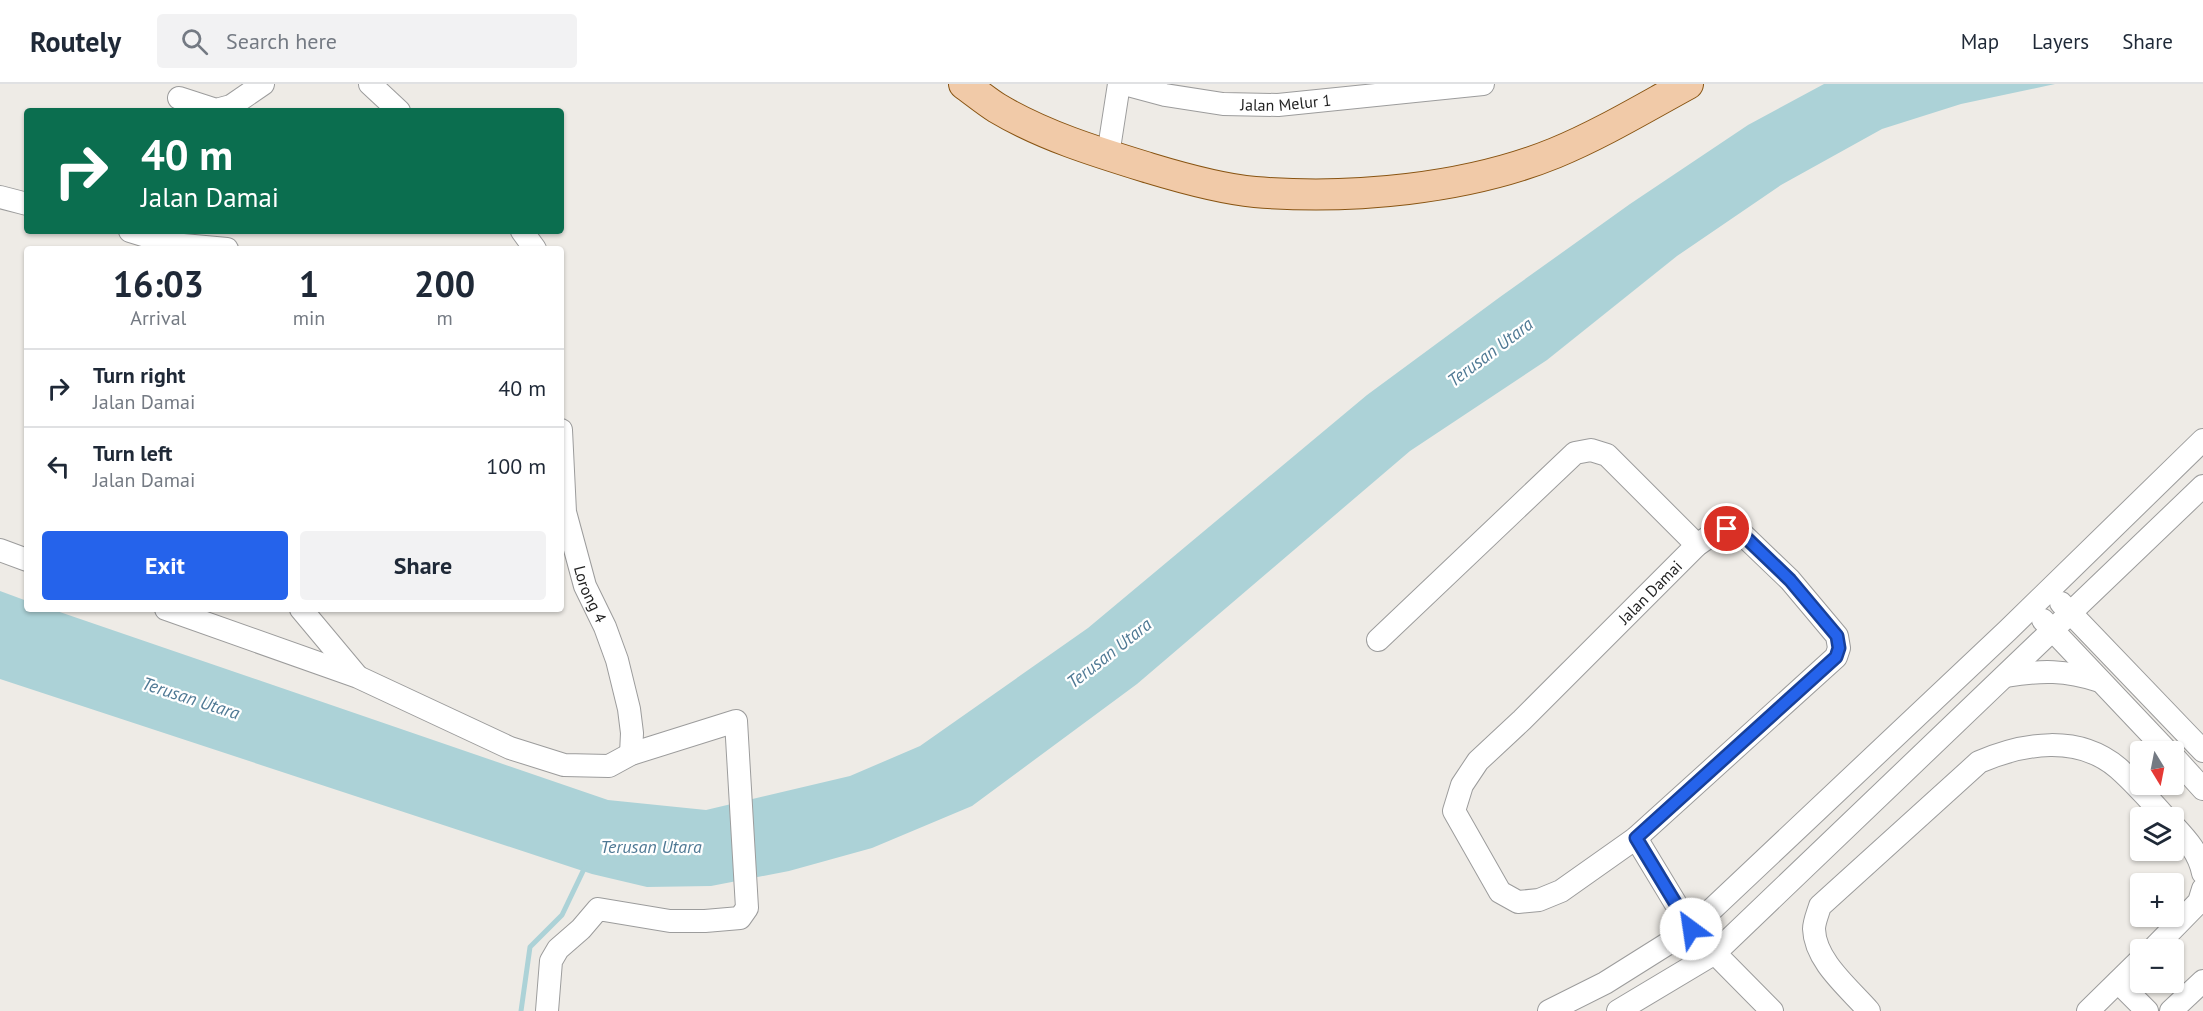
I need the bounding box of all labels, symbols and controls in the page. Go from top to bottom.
search box [157,14,577,68]
text: Routely [30,23,121,60]
icon: search [178,25,211,58]
text: Search here [226,27,337,55]
text: Map [1961,28,1999,55]
text: Layers [2032,28,2089,55]
text: Share [2122,28,2173,55]
street label: Jalan Melur 1 [1239,90,1332,115]
text: 40 m [141,127,233,182]
icon: right [42,132,120,210]
text: Jalan Damai [141,180,279,214]
text: 16:03 [113,260,204,307]
text: 1 [299,260,319,307]
text: 200 [414,260,475,307]
text: Arrival [130,305,186,331]
text: min [293,305,325,331]
text: m [437,305,453,331]
water label: Terusan Utara [1443,312,1538,392]
text: Turn right [93,361,185,389]
icon: right [42,372,75,405]
text: 40 m [498,374,546,402]
text: Jalan Damai [93,389,195,415]
text: Turn left [93,439,173,467]
icon: left [42,450,75,483]
text: 100 m [486,452,546,480]
text: Jalan Damai [93,467,195,493]
pin [1701,503,1752,554]
icon: arrive [1710,512,1743,545]
button: Exit [42,531,288,600]
button: Share [300,531,546,600]
street label: Jalan Damai [1613,556,1686,629]
street label: Lorong 4 [570,563,611,626]
water label: Terusan Utara [1062,613,1156,693]
water label: Terusan Utara [139,671,243,725]
north arrow [2130,741,2184,795]
map controls [2130,741,2184,993]
button: layers [2130,807,2184,861]
water label: Terusan Utara [600,835,702,858]
button: + [2130,873,2184,927]
position arrow [1659,897,1723,961]
button: − [2130,939,2184,993]

